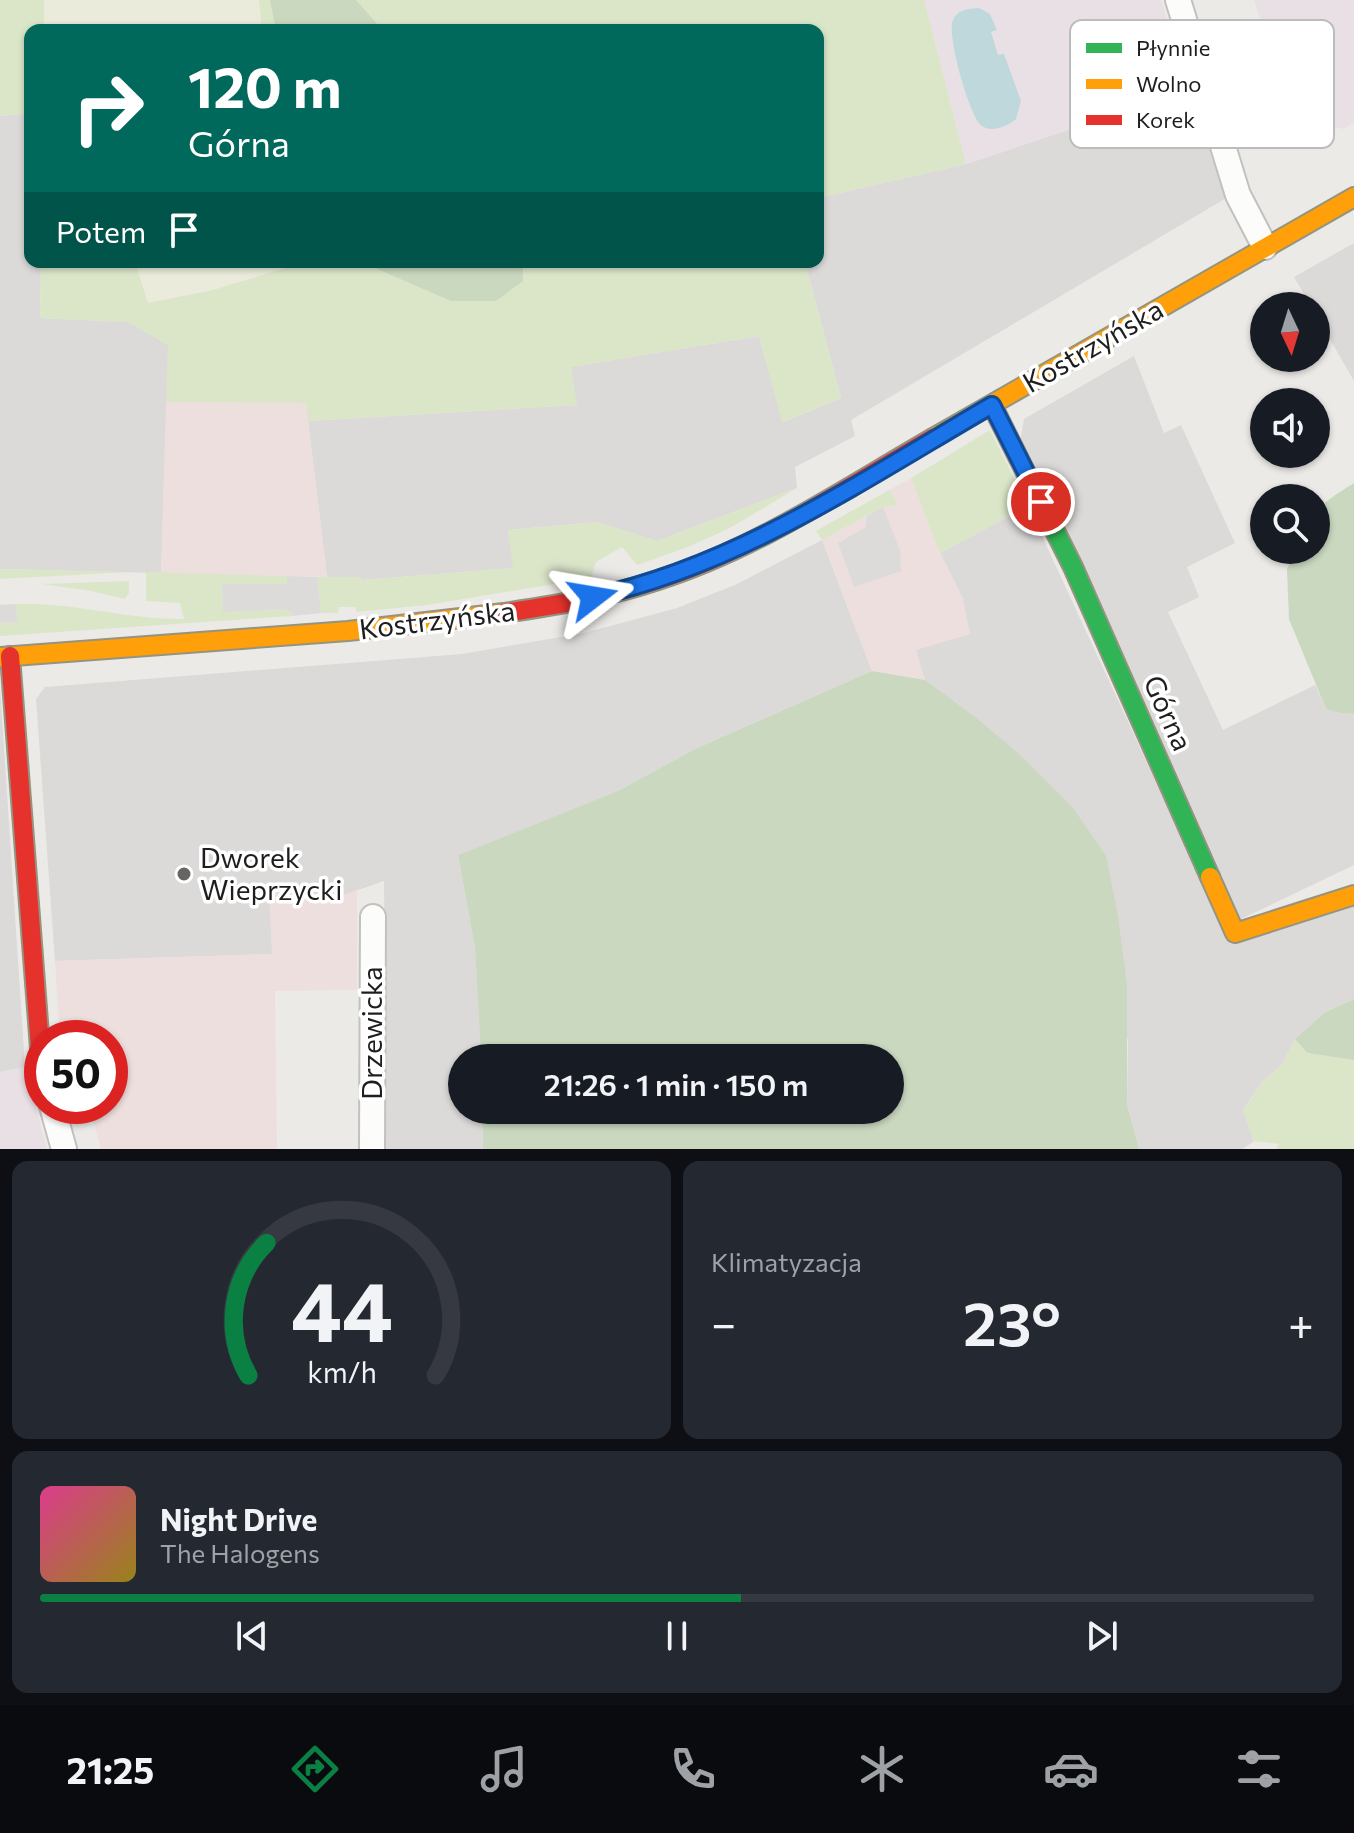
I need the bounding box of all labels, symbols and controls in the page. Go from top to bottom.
legend [1070,20,1334,148]
text: Płynnie [1136,34,1210,61]
text: 120 m [188,51,342,120]
icon: right [56,56,160,160]
text: Wolno [1136,70,1201,97]
text: Korek [1136,106,1195,133]
text: Górna [188,120,290,164]
icon: arrive [162,208,206,252]
text: Potem [56,212,146,249]
street label: Kostrzyńska [1016,291,1169,399]
north arrow [1250,292,1330,372]
map controls [1250,292,1330,564]
button: sound [1250,388,1330,468]
pin [1007,468,1075,536]
icon: arrive [1019,480,1063,524]
button: search [1250,484,1330,564]
position arrow [551,555,635,639]
street label: Kostrzyńska [357,593,517,645]
street label: Górna [1137,670,1201,756]
place label: Dworek Wieprzycki [200,840,342,906]
marker: Dworek Wieprzycki [175,865,193,883]
street label: Drzewicka [354,966,388,1100]
speed limit sign: 50 [24,1020,128,1124]
text: 21:26 · 1 min · 150 m [544,1065,808,1102]
text: Klimatyzacja [711,1246,862,1277]
text: 44 [290,1257,393,1359]
text: 23° [963,1285,1061,1358]
text: − [711,1295,736,1349]
text: + [1288,1295,1314,1349]
text: km/h [307,1354,376,1389]
text: Night Drive [160,1500,317,1537]
text: The Halogens [160,1537,320,1568]
icon: previous [230,1614,274,1658]
icon: pause [655,1614,699,1658]
icon: next [1080,1614,1124,1658]
icon: directions [287,1741,343,1797]
icon: music [476,1741,532,1797]
icon: phone [665,1741,721,1797]
icon: climate [854,1741,910,1797]
icon: car [1043,1741,1099,1797]
icon: filters [1231,1741,1287,1797]
text: 21:25 [66,1747,154,1791]

